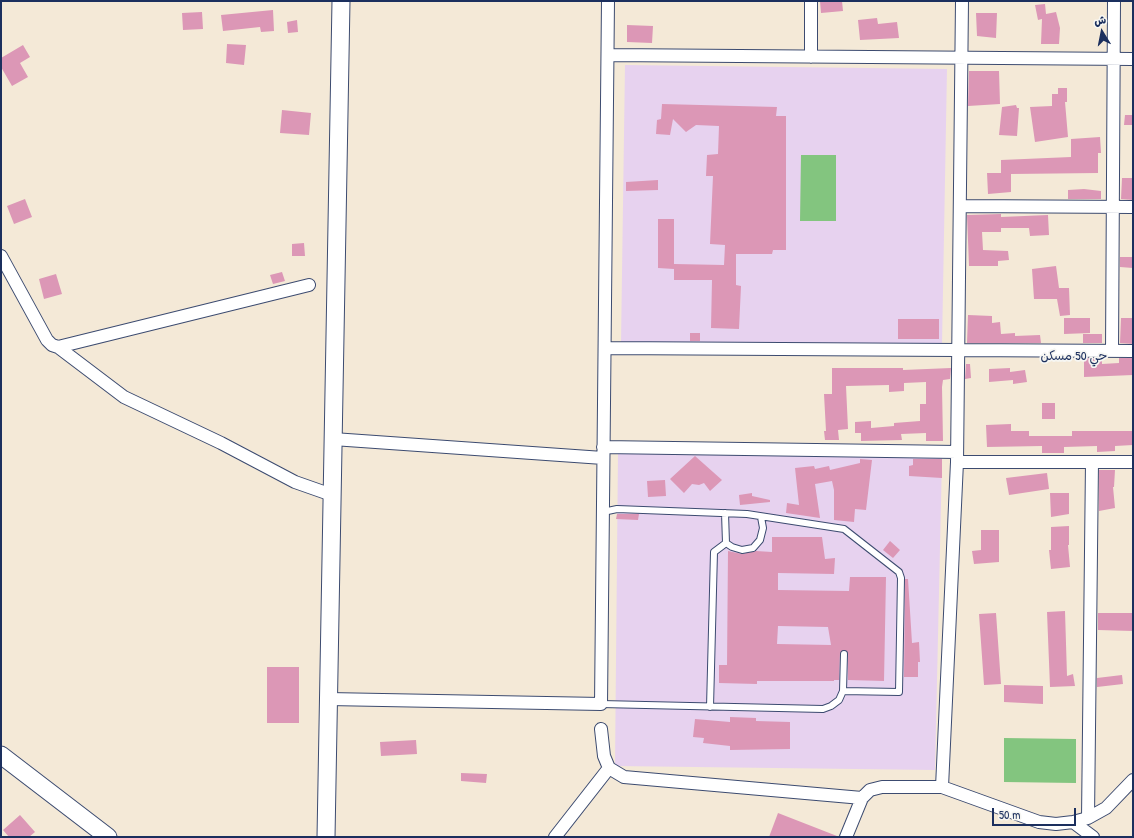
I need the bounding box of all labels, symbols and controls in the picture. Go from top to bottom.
north arrow [1082,12,1122,52]
text: ش [1093,12,1107,28]
district label: حي 50 مسكن [1041,349,1107,365]
scale bar [994,800,1078,826]
text: 50 m [999,806,1020,823]

